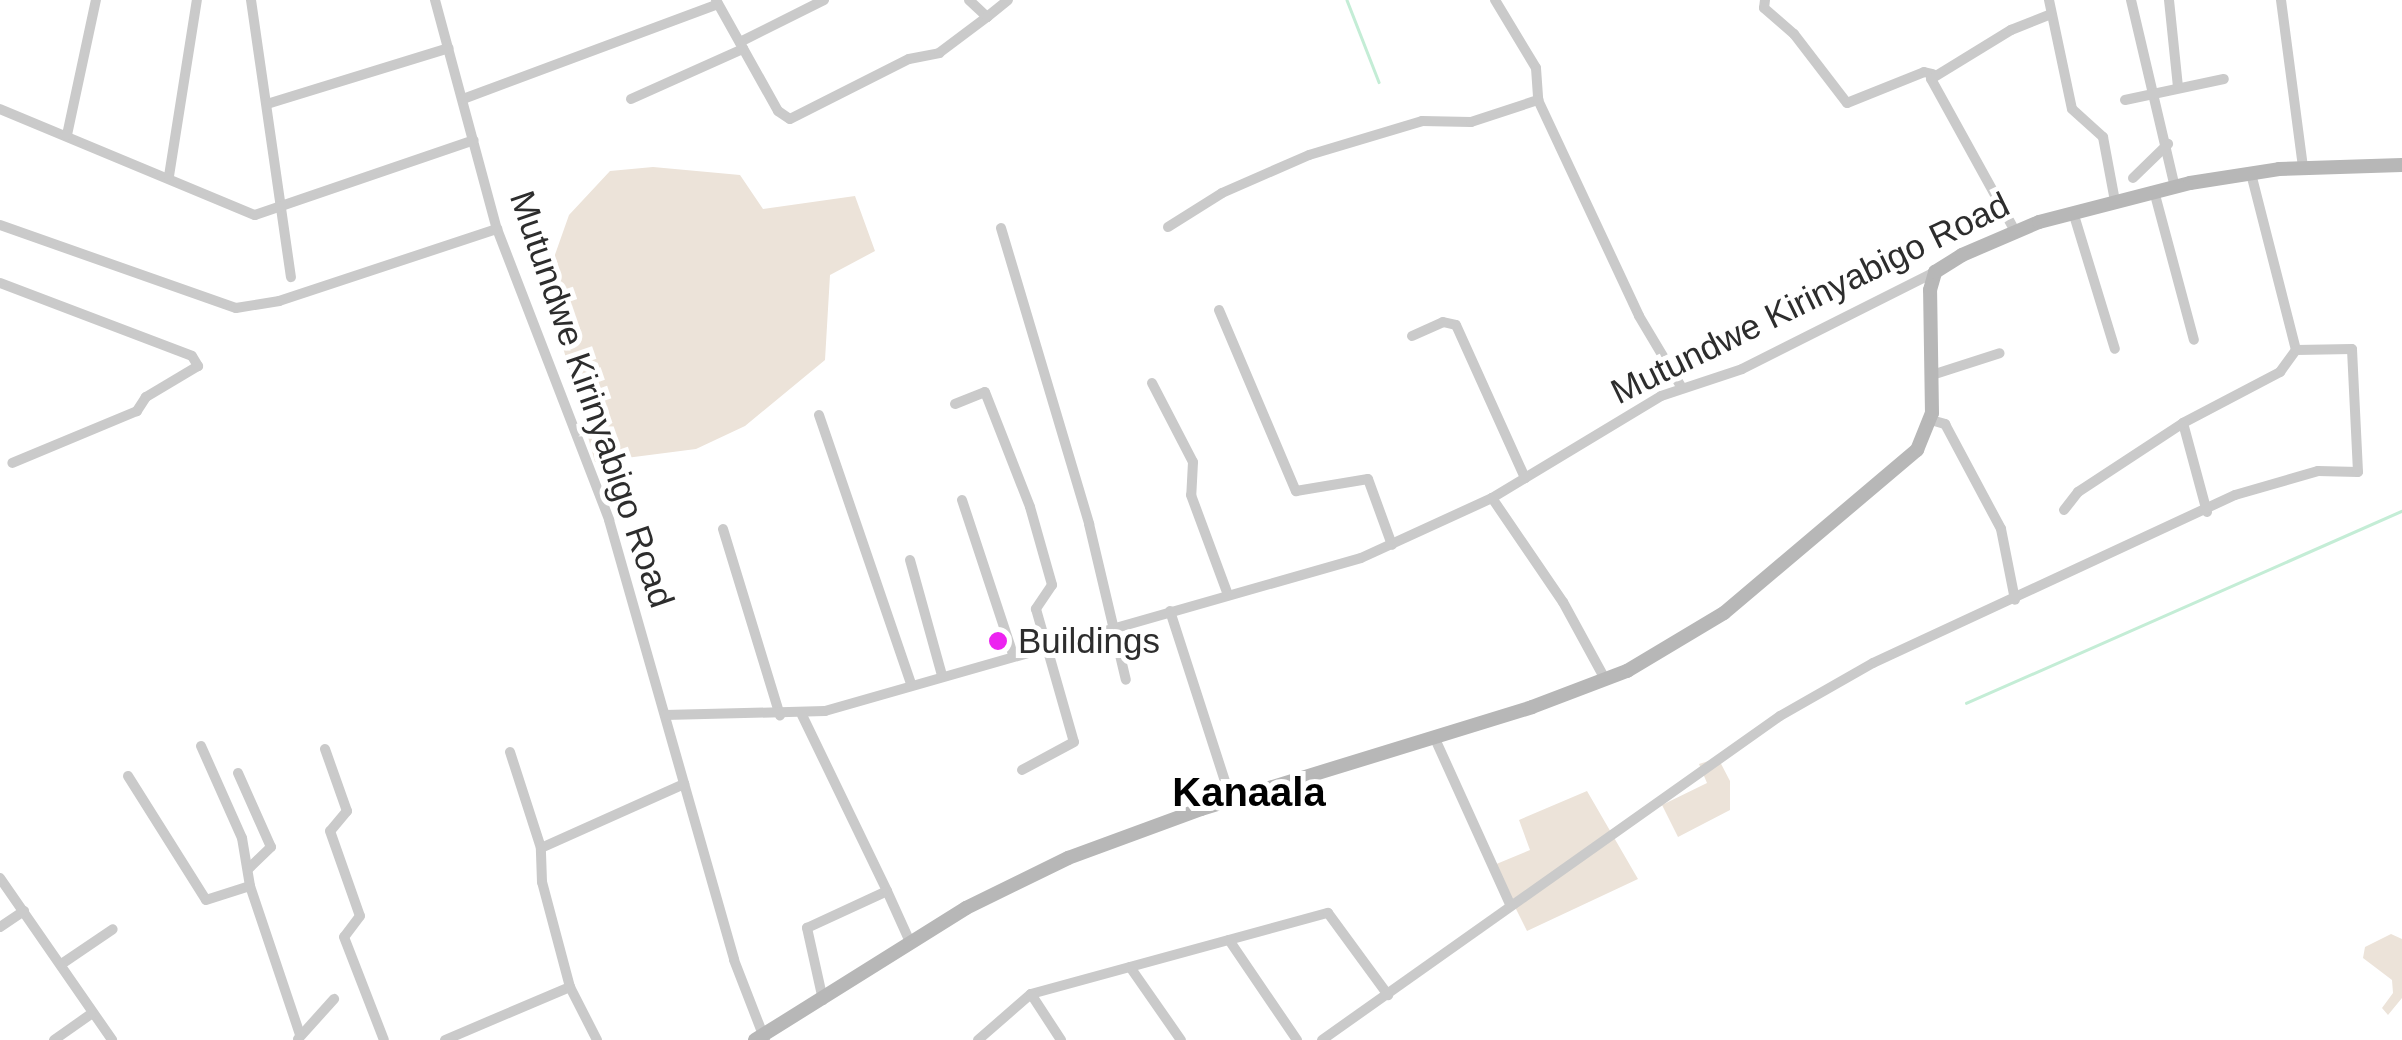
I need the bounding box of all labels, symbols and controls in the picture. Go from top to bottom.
street label: Mutundwe Kirinyabigo Road [1604,183,2016,413]
street label: Mutundwe Kirinyabigo Road [501,185,683,613]
place label: Buildings [1018,620,1160,662]
marker: Buildings [987,630,1009,652]
district label: Kanaala [1172,768,1326,816]

